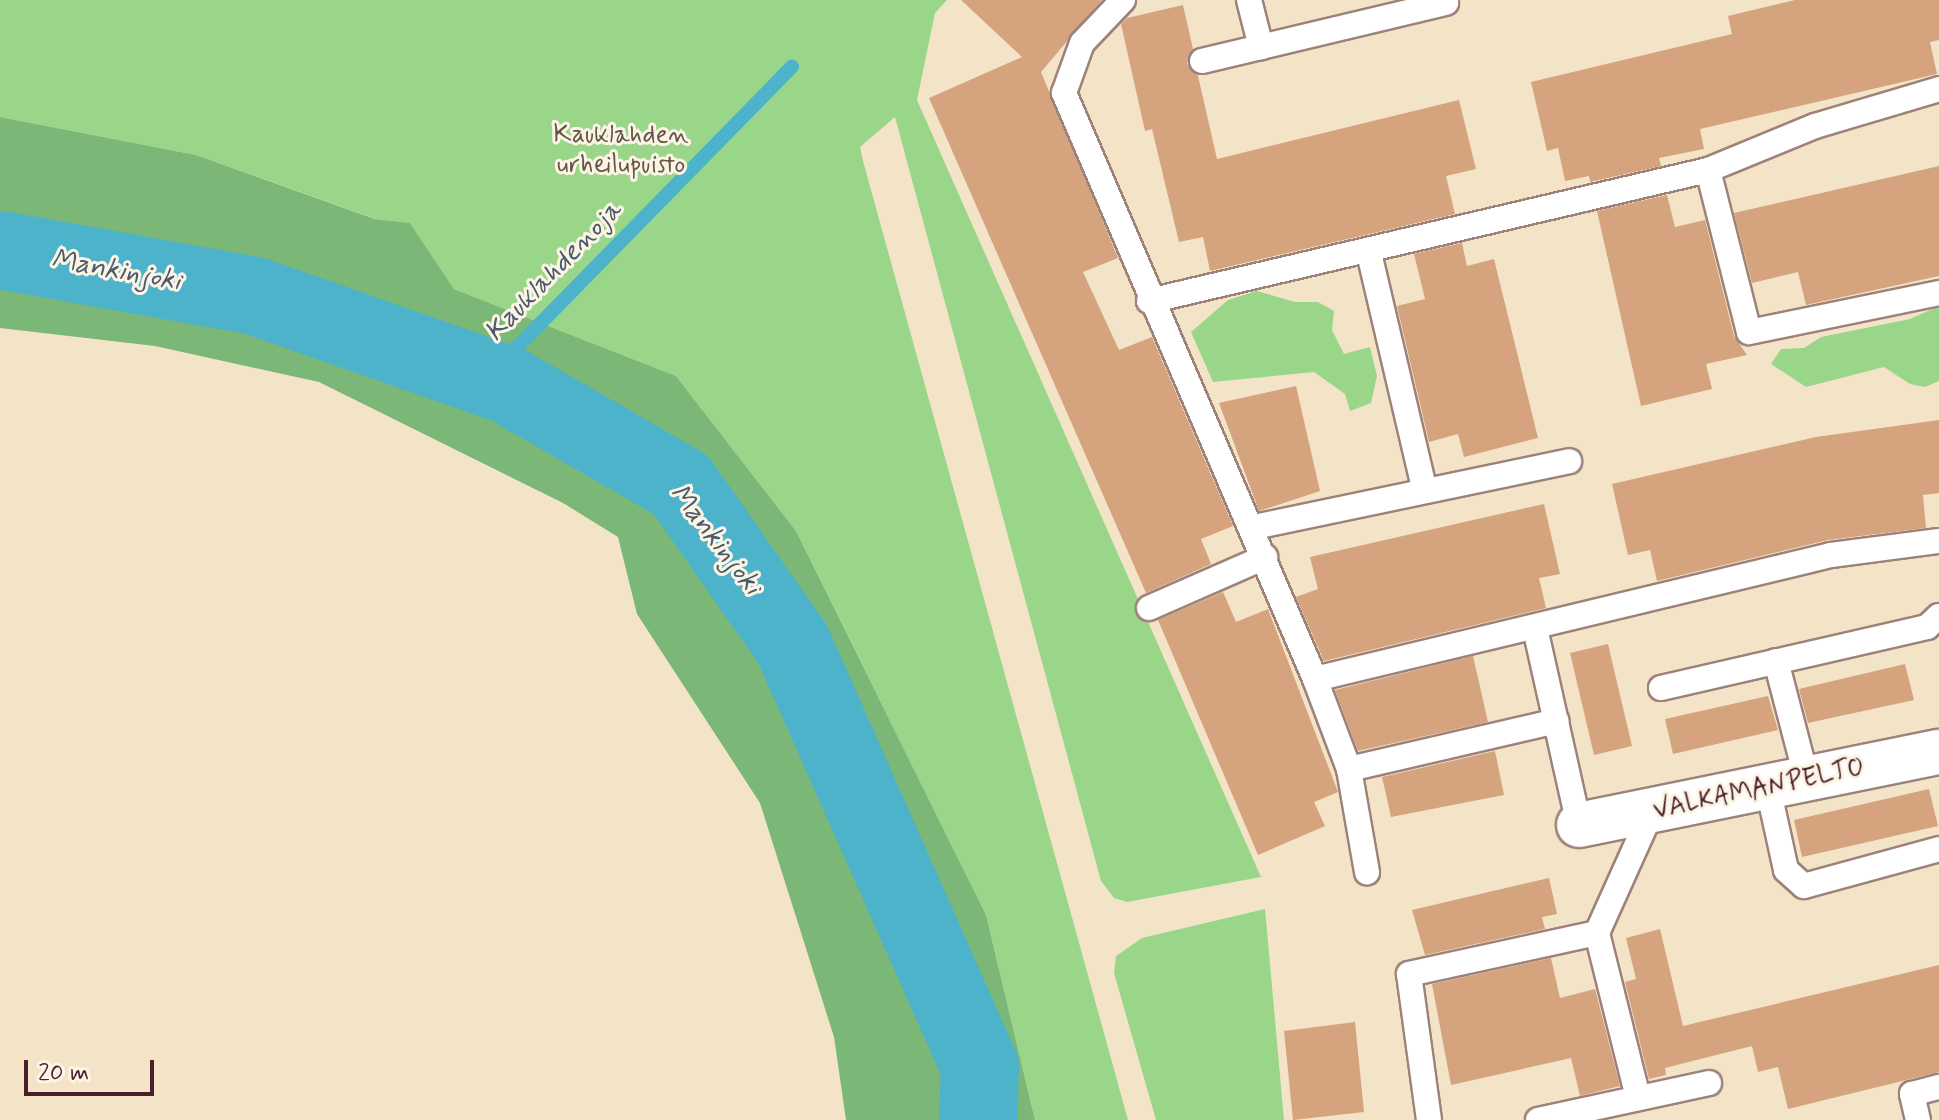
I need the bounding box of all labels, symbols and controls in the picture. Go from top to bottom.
park label: Kauklahden urheilupuisto [553,120,689,182]
water label: Kauklahdenoja [478,195,630,349]
water label: Mankinjoki [48,243,184,299]
water label: Mankinjoki [661,478,769,602]
street label: VALKAMANPELTO [1651,752,1867,828]
scale bar [28,1044,158,1094]
text: 20 m [38,1058,89,1089]

